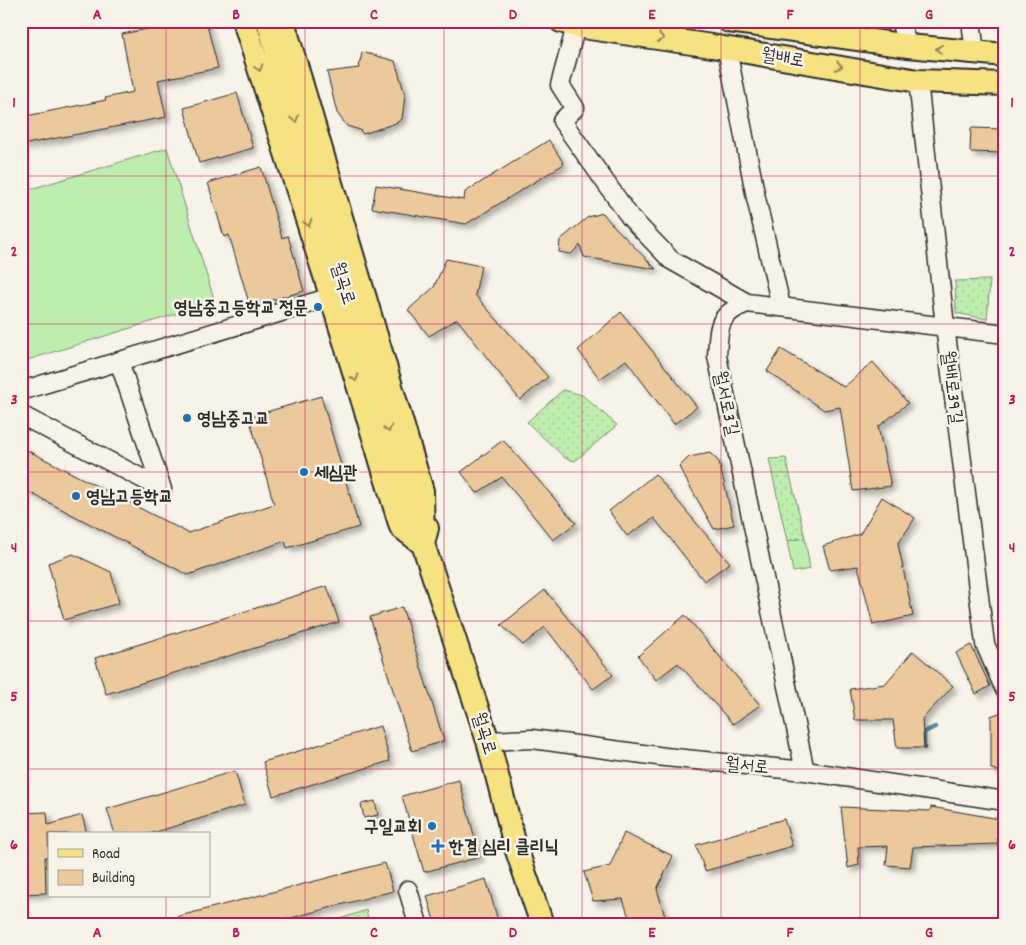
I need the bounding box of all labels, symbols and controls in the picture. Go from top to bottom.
text: A [93,4,102,27]
text: B [232,4,240,27]
text: C [370,4,378,27]
text: D [509,4,518,27]
text: E [648,4,656,27]
text: F [786,4,794,27]
text: G [925,4,933,27]
one-way arrow [657,33,665,43]
street label: 월배로 [759,44,806,75]
one-way arrow [934,44,942,55]
one-way arrow [834,61,843,71]
one-way arrow [253,63,263,71]
text: 1 [12,92,16,115]
text: 1 [1010,92,1014,115]
one-way arrow [289,114,299,122]
one-way arrow [302,218,312,226]
text: 2 [11,241,18,264]
text: 2 [1009,241,1016,264]
street label: 월곡로 [323,259,360,308]
place label: 영남중고등학교 정문 [174,297,308,322]
marker: 영남중고등학교 정문 [312,301,324,313]
street label: 월배로39길 [934,349,968,426]
street label: 월서로3길 [705,369,744,439]
one-way arrow [350,373,360,382]
text: 3 [10,389,18,412]
text: 3 [1008,389,1016,412]
place label: 영남중고교 [197,408,269,433]
marker: 영남중고교 [181,412,193,424]
one-way arrow [383,424,393,433]
place label: 세심관 [314,462,358,487]
marker: 세심관 [298,466,310,478]
place label: 영남고등학교 [86,486,173,511]
marker: 영남고등학교 [70,490,82,502]
text: 4 [11,537,17,560]
text: 4 [1009,537,1015,560]
text: 5 [10,686,18,709]
text: 5 [1008,686,1016,709]
street label: 월곡로 [464,709,501,758]
street label: 월서로 [724,753,770,782]
place label: 구일교회 [364,816,422,841]
marker: 구일교회 [426,820,438,832]
legend [48,832,210,898]
text: 6 [10,834,18,857]
text: 6 [1008,834,1016,857]
place label: 한결 심리 클리닉 [448,836,559,861]
marker: 한결 심리 클리닉 [431,839,445,853]
text: Road [92,844,120,866]
text: Building [92,868,135,890]
text: A [93,922,102,945]
text: B [232,922,240,945]
text: C [370,922,378,945]
text: D [509,922,518,945]
text: E [648,922,656,945]
text: F [786,922,794,945]
text: G [925,922,933,945]

